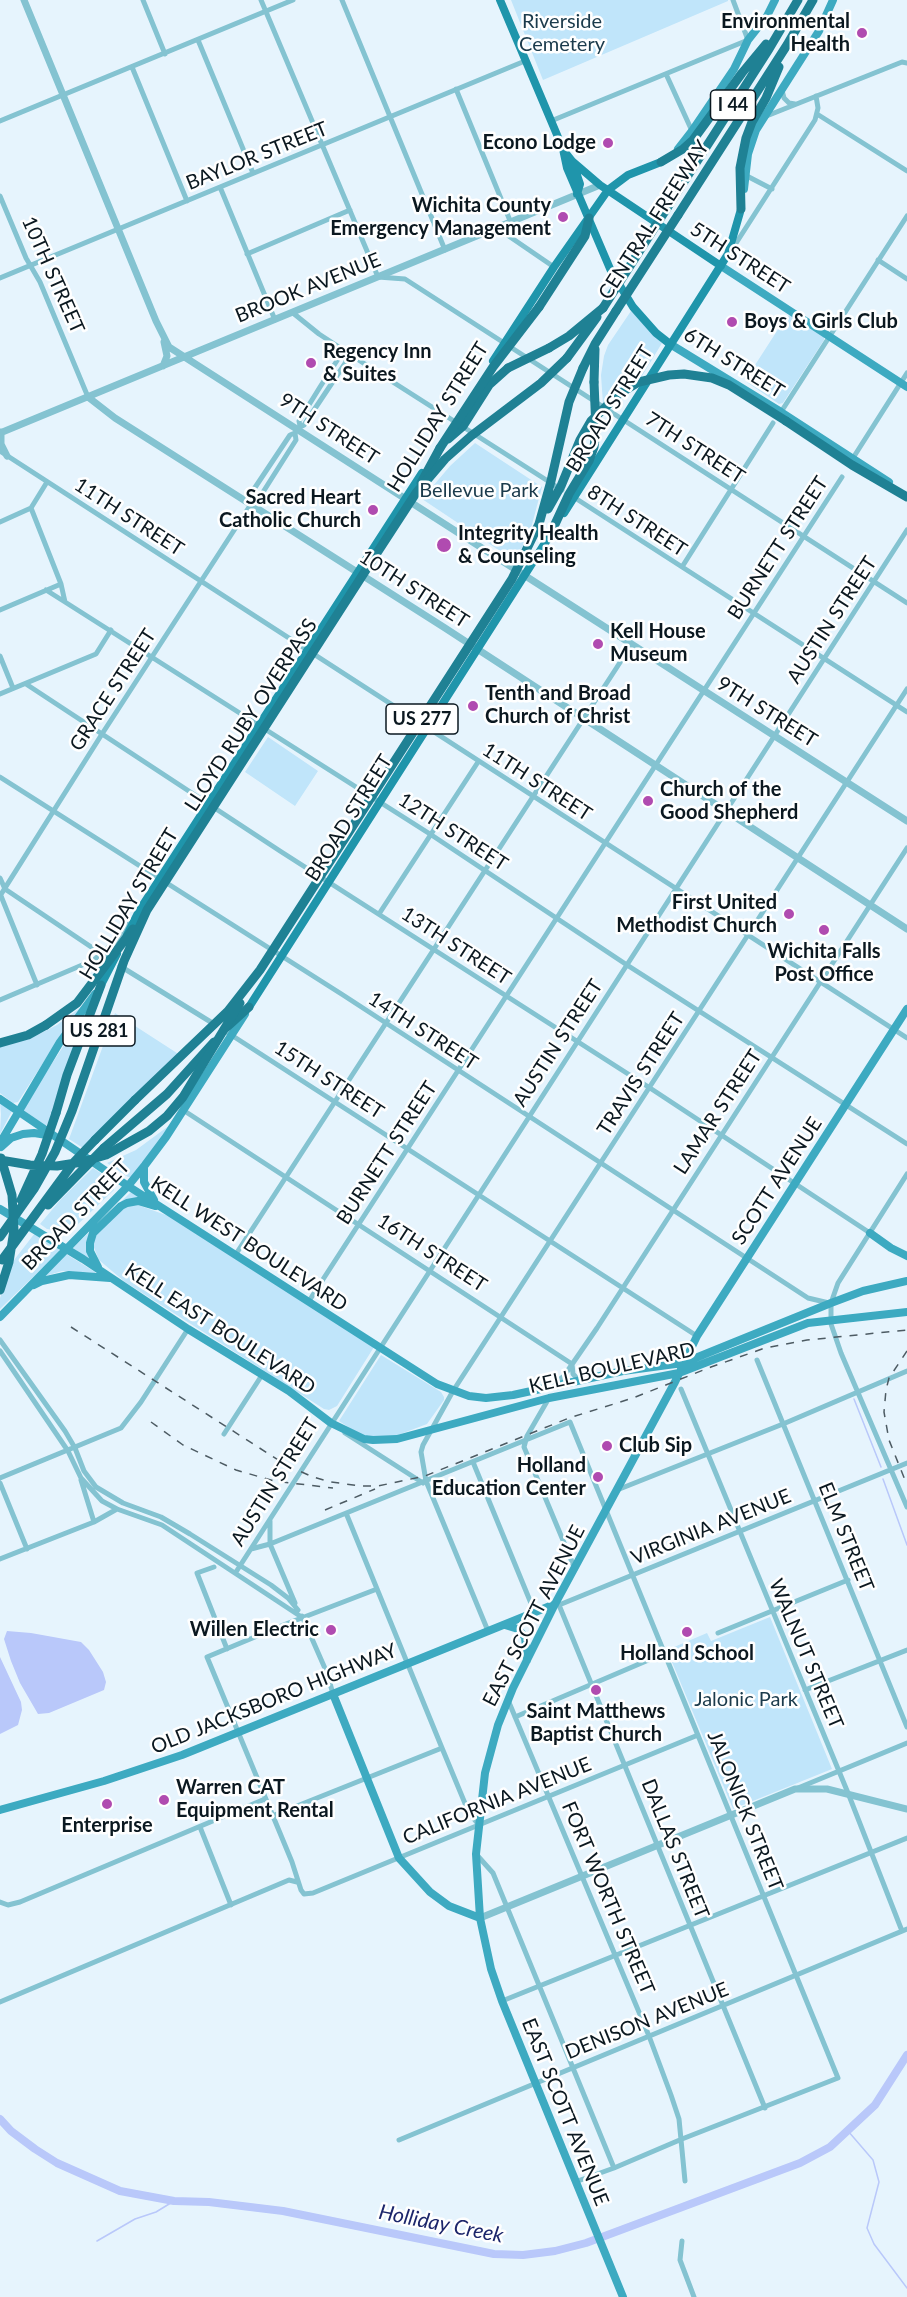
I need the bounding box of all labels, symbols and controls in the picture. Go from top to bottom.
park label: Riverside Cemetery [519,10,605,57]
place label: Environmental Health [721,10,850,57]
marker: Environmental Health [855,26,869,40]
road number: I 44 [710,90,756,120]
street label: BAYLOR STREET [183,117,331,195]
place label: Econo Lodge [483,131,596,155]
street label: CENTRAL FREEWAY [594,136,714,304]
marker: Econo Lodge [601,136,615,150]
place label: Wichita County Emergency Management [330,194,551,241]
marker: Wichita County Emergency Management [556,210,570,224]
street label: 10TH STREET [17,213,89,337]
street label: 5TH STREET [686,217,794,299]
street label: BROOK AVENUE [232,248,384,328]
place label: Boys & Girls Club [744,310,898,334]
marker: Boys & Girls Club [725,315,739,329]
street label: 6TH STREET [679,323,789,403]
street label: HOLLIDAY STREET [382,338,494,496]
place label: Regency Inn & Suites [323,340,432,387]
street label: BROAD STREET [561,341,659,477]
marker: Regency Inn & Suites [304,356,318,370]
street label: 9TH STREET [275,388,383,470]
street label: 7TH STREET [641,407,749,489]
street label: BURNETT STREET [723,472,833,624]
street label: 11TH STREET [70,473,188,561]
park label: Bellevue Park [419,479,539,503]
street label: 8TH STREET [583,480,691,562]
place label: Sacred Heart Catholic Church [219,486,361,533]
marker: Sacred Heart Catholic Church [366,503,380,517]
place label: Integrity Health & Counseling [458,522,599,569]
marker: Integrity Health & Counseling [435,536,453,554]
street label: 10TH STREET [355,545,473,633]
street label: AUSTIN STREET [782,552,882,688]
street label: LLOYD RUBY OVERPASS [180,614,322,816]
place label: Kell House Museum [610,620,706,667]
street label: GRACE STREET [65,625,161,755]
marker: Kell House Museum [591,637,605,651]
street label: 9TH STREET [712,672,822,752]
place label: Tenth and Broad Church of Christ [485,682,631,729]
marker: Tenth and Broad Church of Christ [466,699,480,713]
road number: US 277 [386,704,458,734]
street label: 11TH STREET [478,738,596,826]
street label: BROAD STREET [300,750,398,886]
place label: Church of the Good Shepherd [660,778,798,825]
street label: 12TH STREET [394,788,512,876]
marker: Church of the Good Shepherd [641,794,655,808]
street label: HOLLIDAY STREET [74,824,184,984]
place label: First United Methodist Church [616,891,777,938]
street label: 13TH STREET [397,902,515,990]
marker: First United Methodist Church [782,907,796,921]
marker: Wichita Falls Post Office [817,923,831,937]
place label: Wichita Falls Post Office [767,940,881,987]
street label: AUSTIN STREET [508,975,608,1111]
street label: 14TH STREET [364,987,482,1075]
street label: TRAVIS STREET [592,1008,690,1140]
road number: US 281 [63,1016,135,1046]
street label: 15TH STREET [270,1036,388,1124]
street label: LAMAR STREET [669,1045,767,1179]
street label: BURNETT STREET [332,1077,442,1229]
street label: SCOTT AVENUE [727,1113,827,1249]
street label: BROAD STREET [17,1155,135,1275]
street label: KELL WEST BOULEVARD [146,1171,352,1317]
street label: 16TH STREET [373,1209,491,1297]
street label: KELL EAST BOULEVARD [120,1258,320,1400]
street label: KELL BOULEVARD [527,1337,697,1399]
street label: AUSTIN STREET [226,1413,324,1551]
place label: Club Sip [619,1434,692,1458]
marker: Club Sip [600,1439,614,1453]
place label: Holland Education Center [432,1454,586,1501]
marker: Holland Education Center [591,1470,605,1484]
street label: ELM STREET [813,1479,879,1595]
street label: VIRGINIA AVENUE [628,1484,794,1570]
street label: EAST SCOTT AVENUE [478,1521,590,1711]
street label: WALNUT STREET [764,1575,848,1733]
place label: Willen Electric [190,1618,319,1642]
marker: Willen Electric [324,1623,338,1637]
marker: Holland School [680,1625,694,1639]
street label: OLD JACKSBORO HIGHWAY [147,1639,401,1759]
place label: Holland School [620,1642,754,1666]
marker: Saint Matthews Baptist Church [589,1683,603,1697]
park label: Jalonic Park [694,1688,798,1712]
place label: Saint Matthews Baptist Church [527,1700,665,1747]
street label: JALONICK STREET [702,1728,788,1894]
street label: CALIFORNIA AVENUE [399,1752,595,1850]
place label: Warren CAT Equipment Rental [176,1776,334,1823]
street label: DALLAS STREET [636,1776,714,1922]
marker: Warren CAT Equipment Rental [157,1793,171,1807]
marker: Enterprise [100,1797,114,1811]
street label: FORT WORTH STREET [557,1798,659,1998]
place label: Enterprise [61,1814,153,1838]
street label: DENISON AVENUE [562,1977,732,2065]
street label: EAST SCOTT AVENUE [516,2015,614,2209]
water label: Holliday Creek [377,2200,505,2248]

